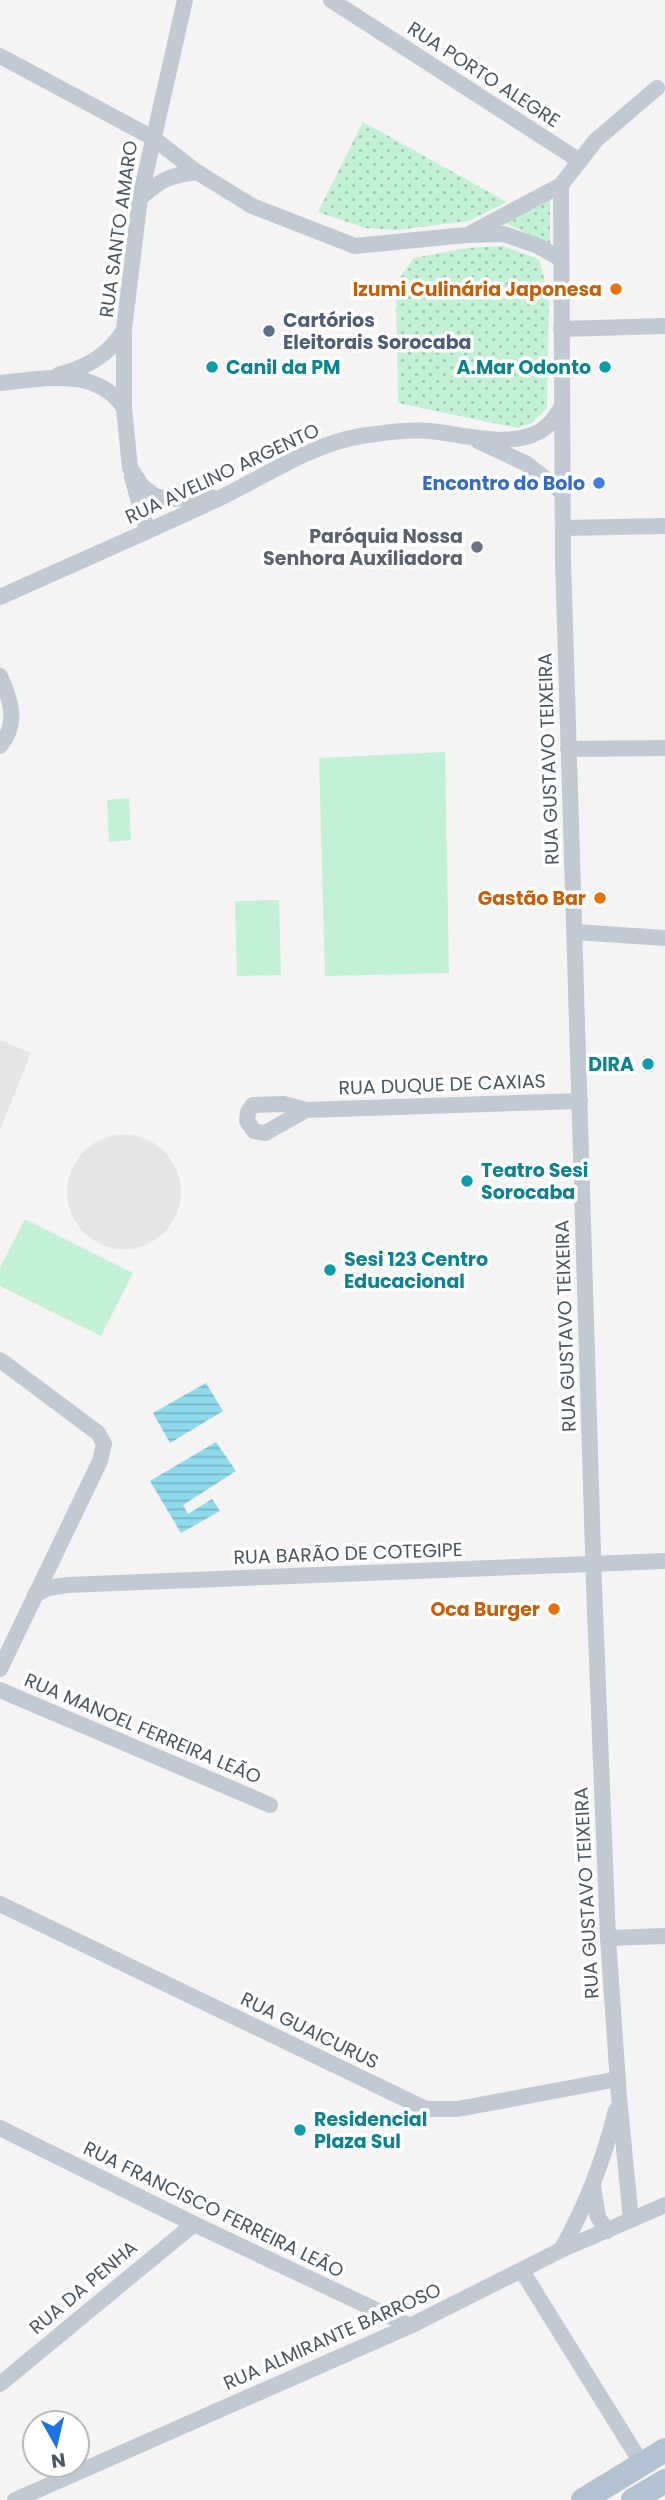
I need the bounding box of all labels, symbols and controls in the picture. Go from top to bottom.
street label: RUA PORTO ALEGRE [402,15,565,134]
street label: RUA SANTO AMARO [93,139,144,319]
place label: Izumi Culinária Japonesa [353,276,602,303]
marker: Izumi Culinária Japonesa [608,281,624,297]
place label: Cartórios Eleitorais Sorocaba [283,307,472,356]
marker: Cartórios Eleitorais Sorocaba [261,323,277,339]
place label: Canil da PM [226,354,341,381]
place label: A.Mar Odonto [457,354,591,381]
marker: Canil da PM [204,359,220,375]
marker: A.Mar Odonto [597,359,613,375]
street label: RUA AVELINO ARGENTO [121,417,324,530]
place label: Encontro do Bolo [422,470,585,497]
marker: Encontro do Bolo [591,475,607,491]
place label: Paróquia Nossa Senhora Auxiliadora [263,523,463,572]
marker: Paróquia Nossa Senhora Auxiliadora [469,539,485,555]
street label: RUA GUSTAVO TEIXEIRA [531,652,566,866]
place label: Gastão Bar [478,885,586,912]
marker: Gastão Bar [592,890,608,906]
place label: DIRA [588,1051,634,1078]
marker: DIRA [640,1056,656,1072]
street label: RUA DUQUE DE CAXIAS [338,1067,546,1102]
place label: Teatro Sesi Sorocaba [481,1157,588,1206]
marker: Teatro Sesi Sorocaba [459,1173,475,1189]
street label: RUA GUSTAVO TEIXEIRA [548,1219,583,1433]
place label: Sesi 123 Centro Educacional [344,1246,488,1295]
marker: Sesi 123 Centro Educacional [322,1262,338,1278]
street label: RUA BARÃO DE COTEGIPE [233,1536,463,1571]
place label: Oca Burger [430,1596,540,1623]
marker: Oca Burger [546,1601,562,1617]
street label: RUA MANOEL FERREIRA LEÃO [20,1666,265,1791]
street label: RUA GUSTAVO TEIXEIRA [567,1786,606,2000]
street label: RUA GUAICURUS [236,1985,383,2076]
place label: Residencial Plaza Sul [314,2106,427,2155]
marker: Residencial Plaza Sul [292,2122,308,2138]
street label: RUA FRANCISCO FERREIRA LEÃO [79,2134,349,2284]
street label: RUA DA PENHA [23,2234,143,2341]
street label: RUA ALMIRANTE BARROSO [219,2276,445,2397]
north arrow [21,2409,91,2479]
text: N [49,2446,67,2475]

